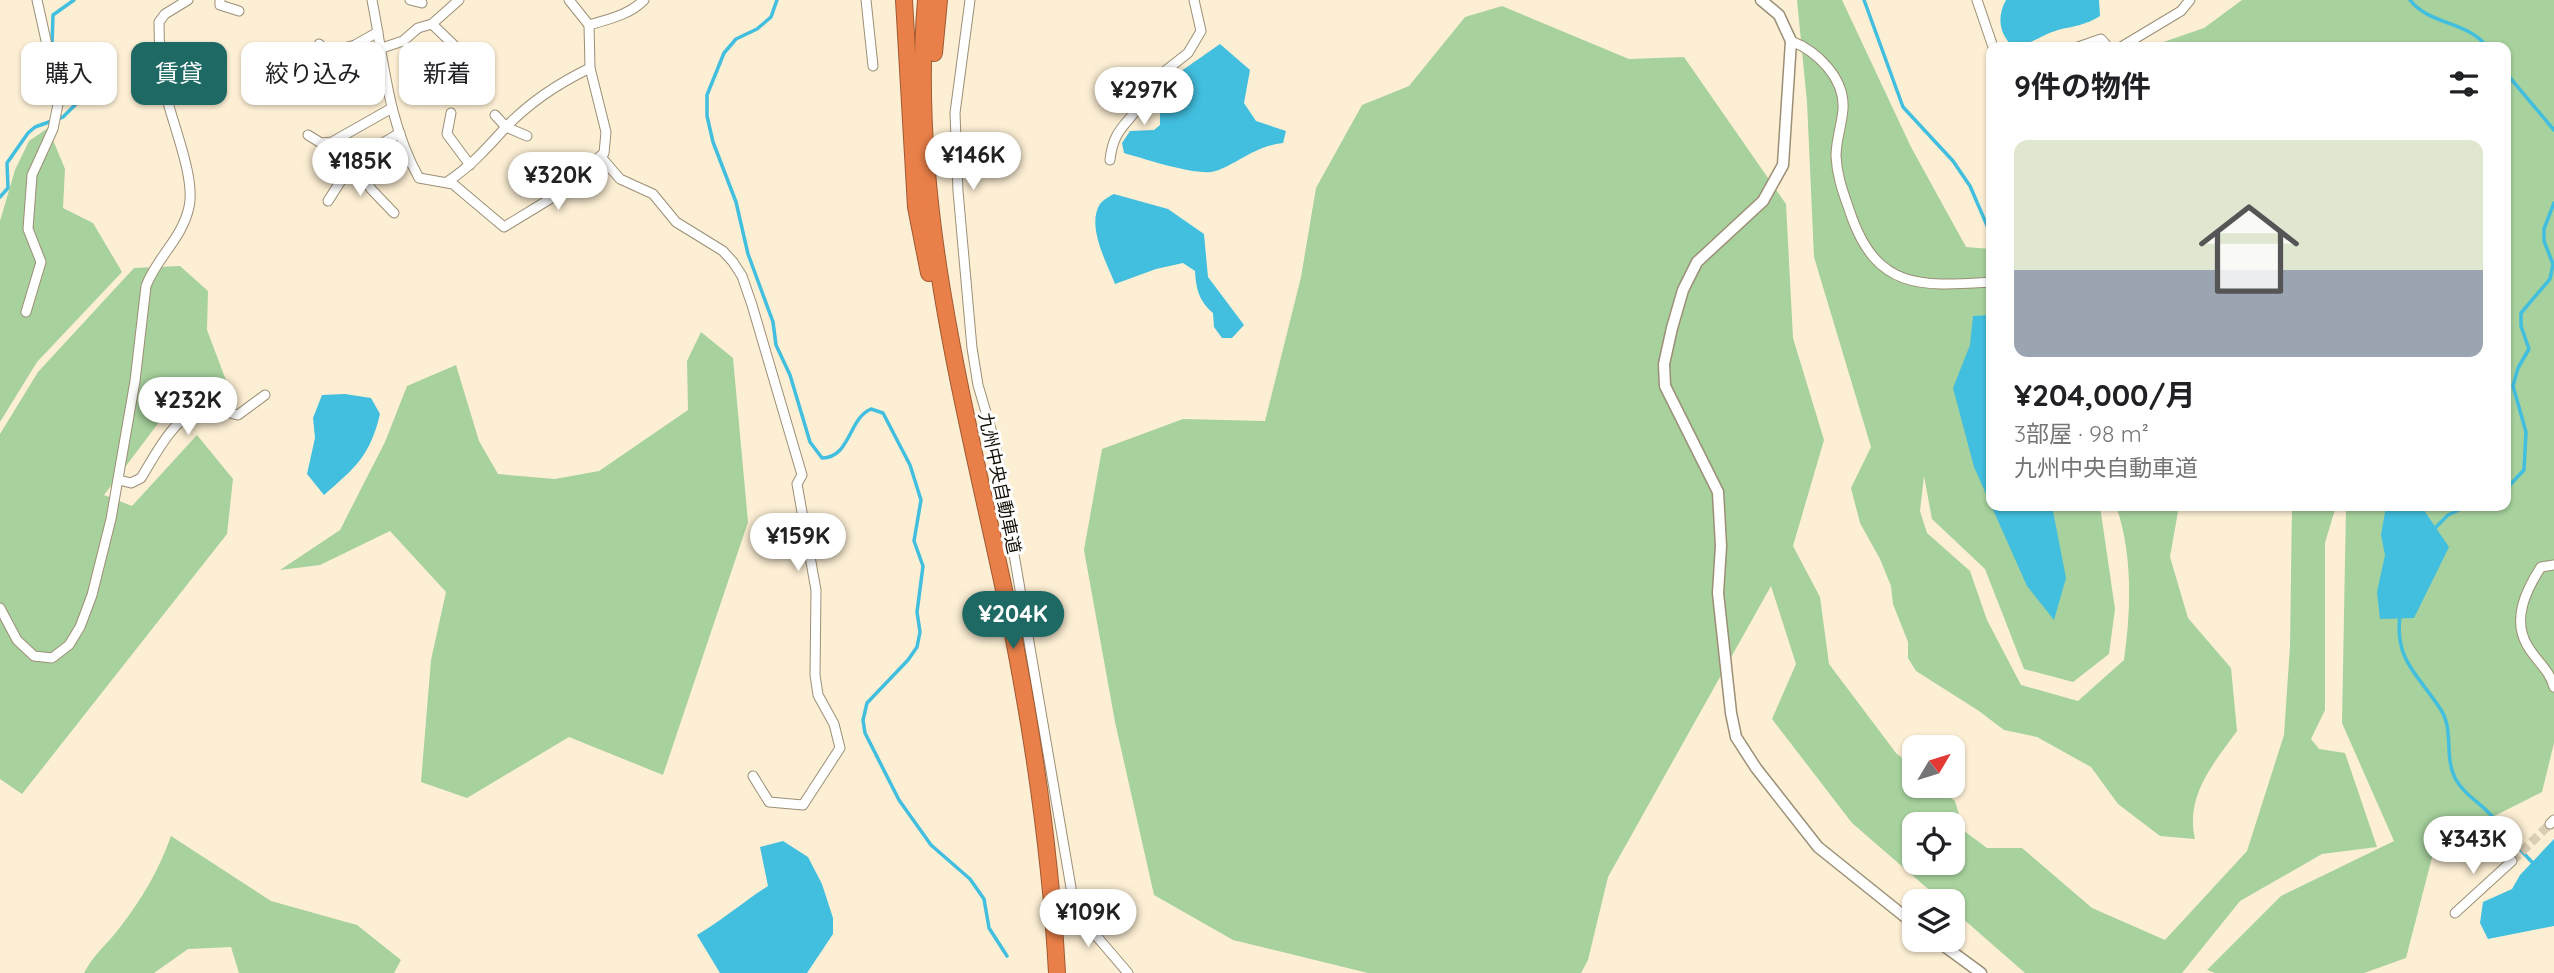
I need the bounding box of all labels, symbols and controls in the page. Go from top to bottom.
chip: 購入 [21,42,117,105]
chip: 賃貸 [131,42,227,105]
chip: 絞り込み [241,42,385,105]
chip: 新着 [399,42,495,105]
icon: filters [2445,65,2483,103]
text: 9件の物件 [2014,67,2151,105]
pin: ¥297K [1095,68,1193,127]
text: ¥297K [1111,75,1177,104]
pin: ¥146K [924,132,1022,192]
pin: ¥185K [311,138,409,198]
text: ¥146K [941,140,1005,169]
text: ¥185K [328,146,392,175]
pin: ¥320K [509,152,607,212]
text: ¥320K [524,160,592,189]
icon: home [2186,186,2312,312]
text: ¥204,000/月 [2014,376,2196,414]
pin: ¥232K [139,378,237,437]
text: ¥232K [154,385,222,414]
street label: 九州中央自動車道 [974,410,1026,556]
text: 3部屋 · 98 m² [2014,419,2149,448]
text: 九州中央自動車道 [2014,453,2198,482]
pin: ¥159K [749,514,847,573]
text: ¥159K [766,521,830,550]
pin: ¥204K [964,592,1062,651]
text: ¥204K [978,599,1048,628]
north arrow [1902,735,1965,798]
map controls [1902,735,1965,952]
button: locate [1902,812,1965,875]
pin: ¥343K [2424,816,2522,876]
text: ¥343K [2440,824,2507,853]
button: layers [1902,889,1965,952]
pin: ¥109K [1039,890,1137,949]
text: ¥109K [1056,897,1120,926]

